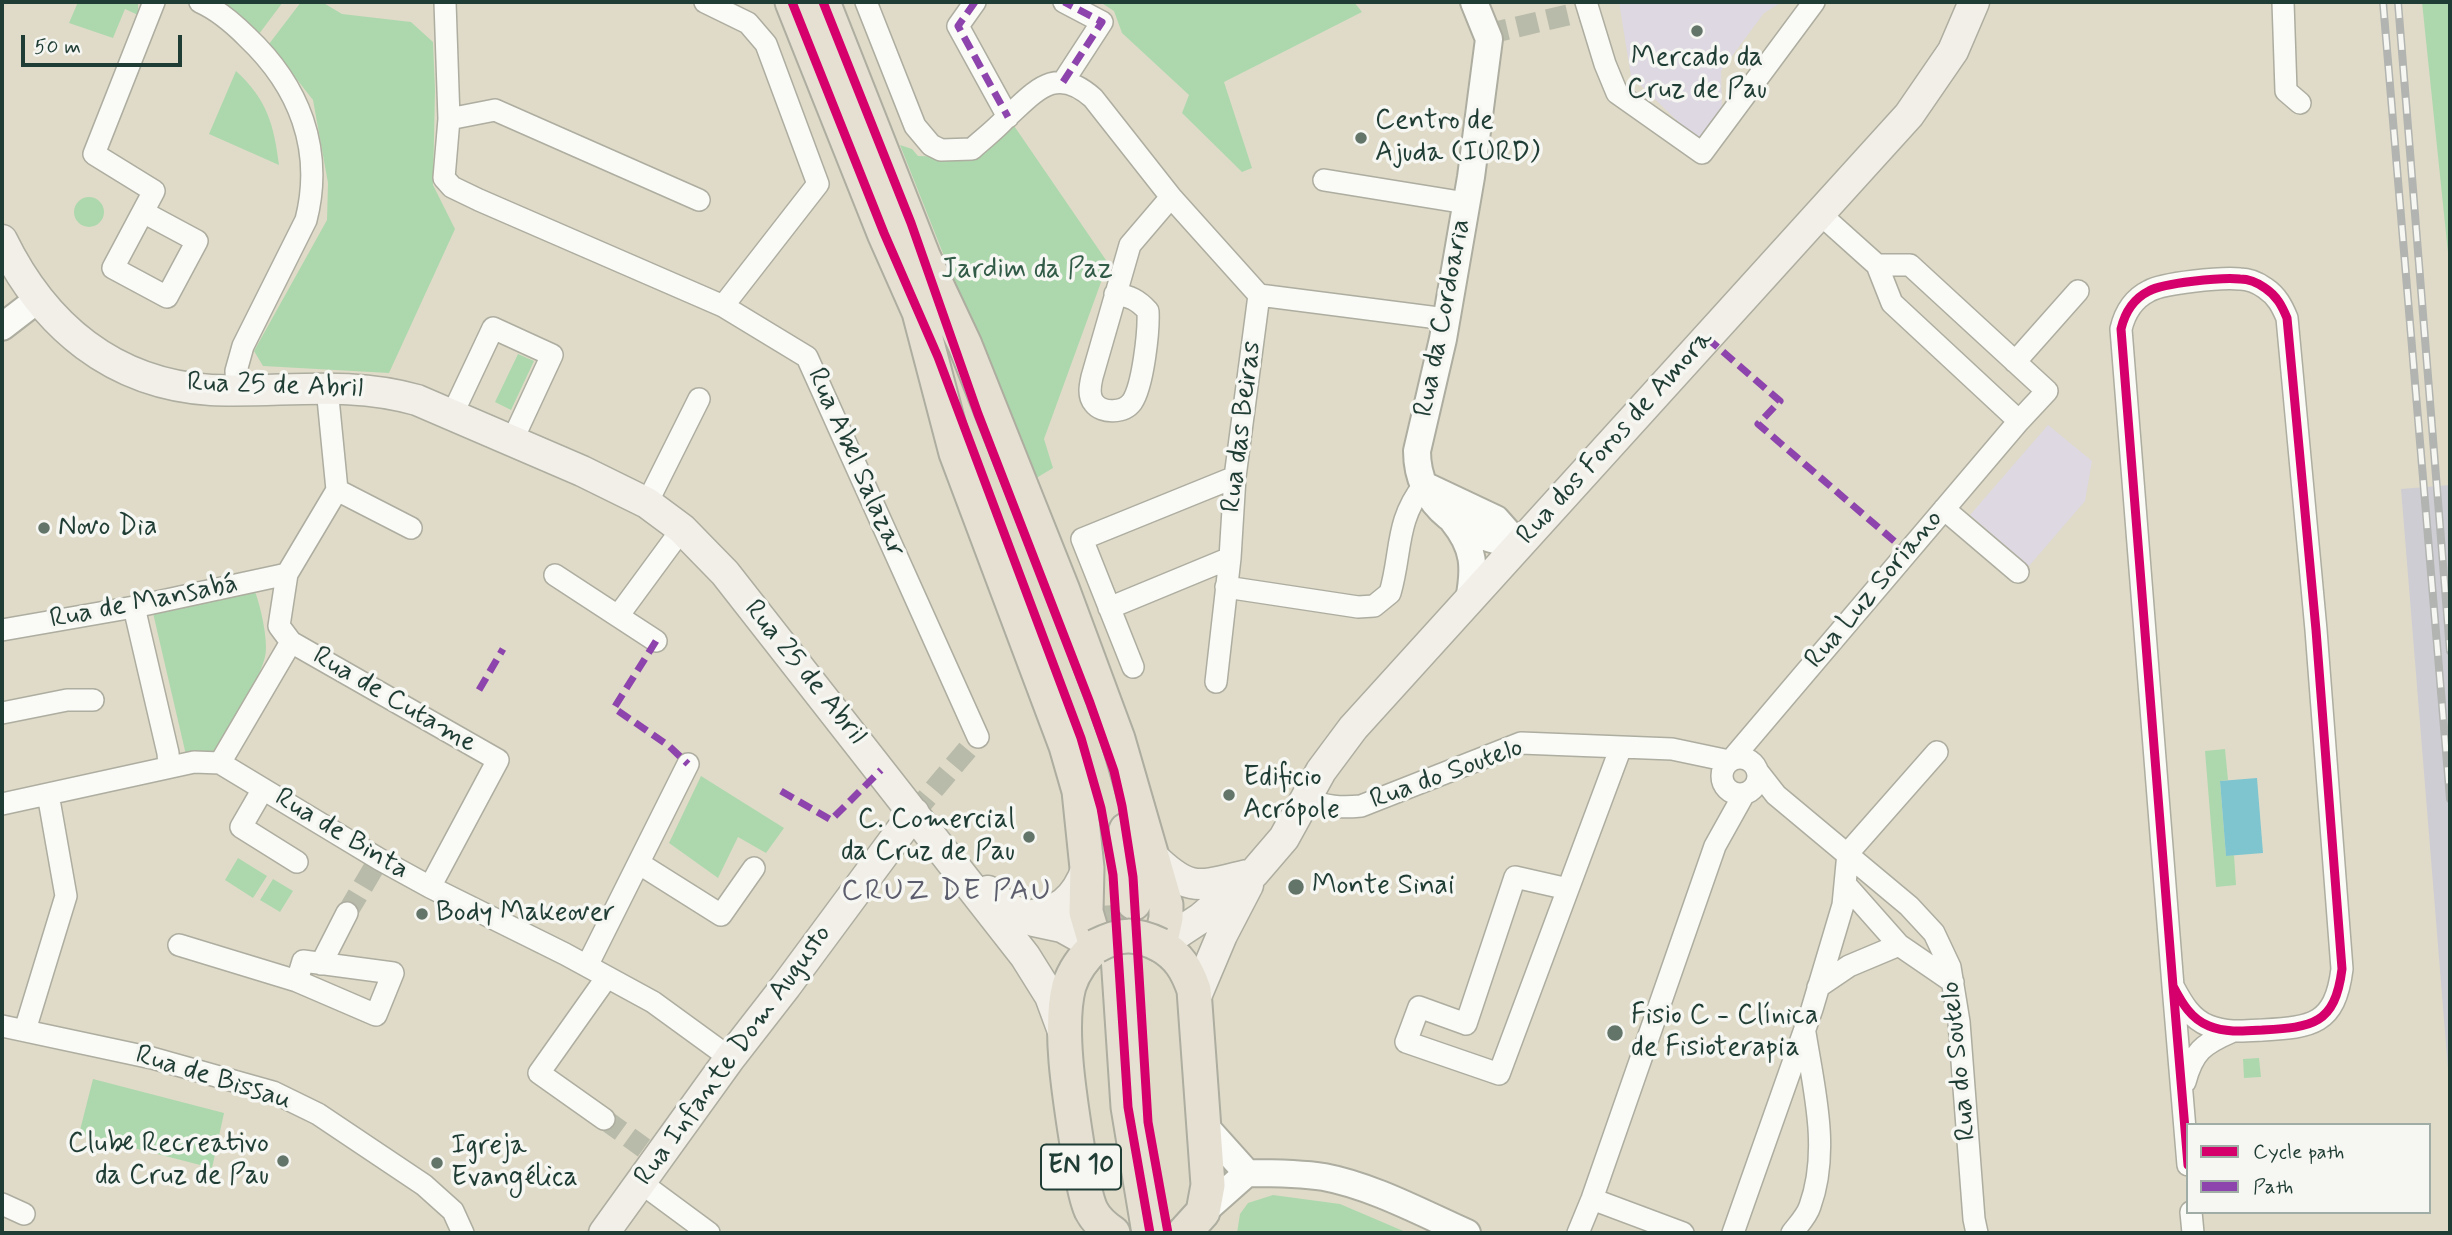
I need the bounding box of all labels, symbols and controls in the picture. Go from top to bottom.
scale bar [24,21,186,65]
marker: Mercado da Cruz de Pau [1689,23,1705,39]
text: 50 m [34,33,81,61]
place label: Mercado da Cruz de Pau [1627,42,1767,108]
place label: Centro de Ajuda (IURD) [1375,105,1540,171]
marker: Centro de Ajuda (IURD) [1353,130,1369,146]
street label: Rua da Cordoaria [1408,216,1480,420]
park label: Jardim da Paz [941,254,1113,288]
street label: Rua dos Foros de Amora [1511,324,1721,552]
street label: Rua das Beiras [1216,339,1270,515]
street label: Rua Abel Salazar [798,363,912,563]
street label: Rua 25 de Abril [186,367,364,407]
street label: Rua Luz Soriano [1799,504,1951,676]
place label: Novo Dia [58,511,157,545]
marker: Novo Dia [36,520,52,536]
street label: Rua de Mansabá [47,568,241,638]
street label: Rua 25 de Abril [735,594,873,752]
street label: Rua de Cutame [306,640,482,762]
street label: Rua do Soutelo [1366,732,1528,818]
place label: Edificio Acrópole [1243,762,1340,828]
street label: Rua de Binta [268,782,414,888]
marker: Edificio Acrópole [1221,787,1237,803]
place label: C. Comercial da Cruz de Pau [841,804,1015,870]
marker: C. Comercial da Cruz de Pau [1021,829,1037,845]
place label: Monte Sinai [1312,870,1454,904]
district label: CRUZ DE PAU [844,875,1050,911]
marker: Monte Sinai [1286,877,1306,897]
place label: Body Makeover [436,897,615,931]
marker: Body Makeover [414,906,430,922]
street label: Rua Infante Dom Augusto [628,919,840,1193]
street label: Rua do Soutelo [1935,980,1985,1142]
place label: Fisio C - Clínica de Fisioterapia [1631,1000,1818,1066]
marker: Fisio C - Clínica de Fisioterapia [1605,1023,1625,1043]
street label: Rua de Bissau [131,1039,295,1119]
legend [2186,1123,2431,1214]
place label: Clube Recreativo da Cruz de Pau [68,1128,269,1194]
place label: Igreja Evangélica [451,1130,578,1196]
text: Cycle path [2253,1138,2344,1166]
road number: EN 10 [1041,1144,1121,1190]
marker: Clube Recreativo da Cruz de Pau [275,1153,291,1169]
marker: Igreja Evangélica [429,1155,445,1171]
text: Path [2253,1173,2293,1201]

